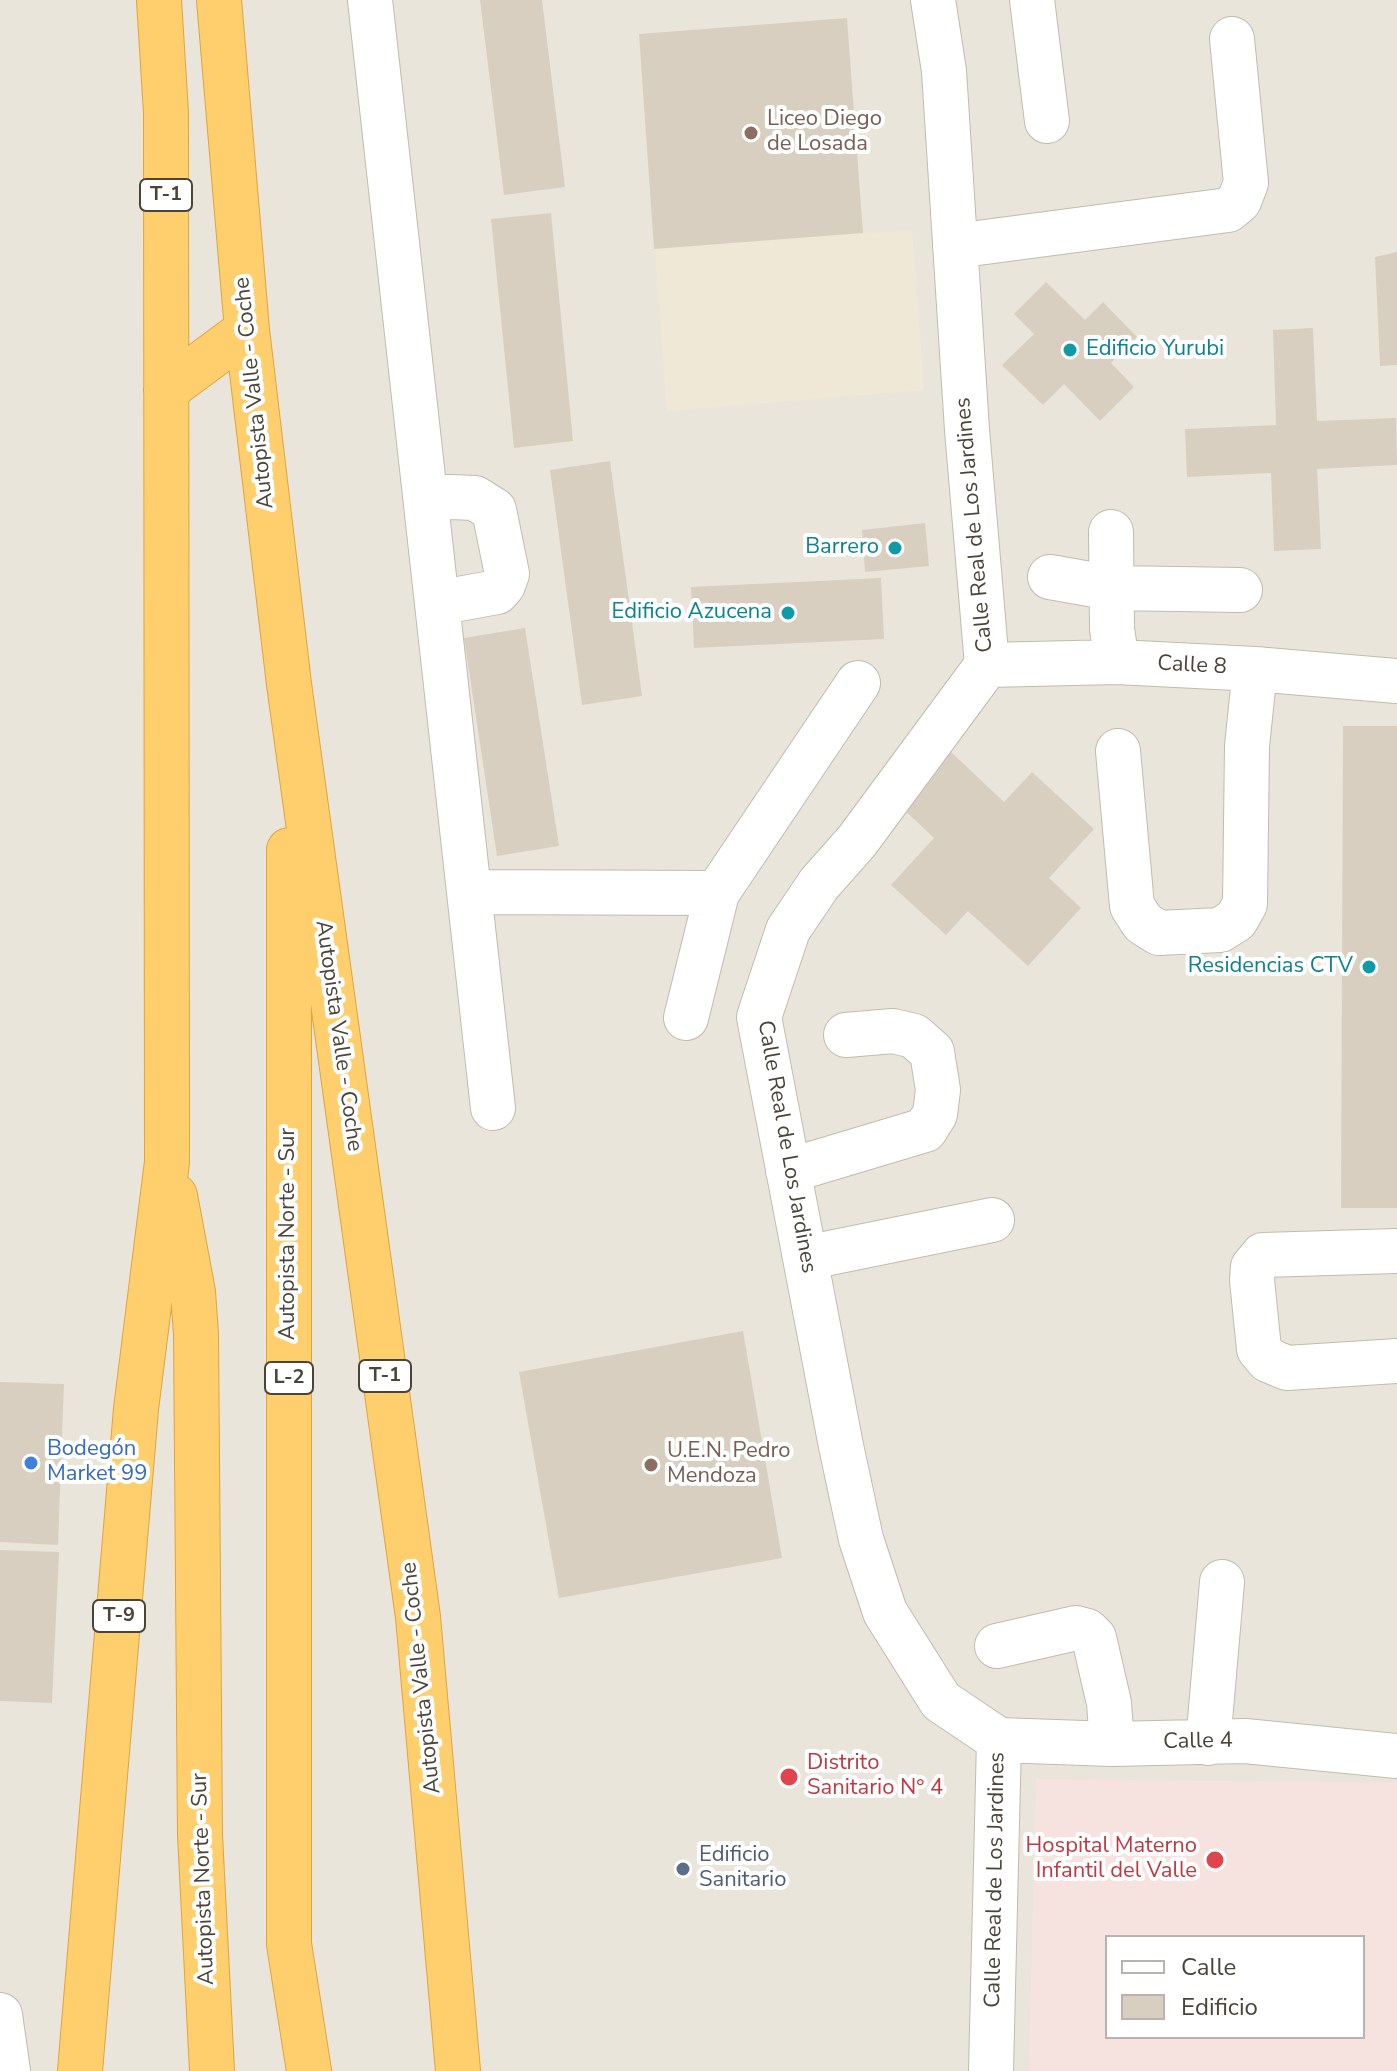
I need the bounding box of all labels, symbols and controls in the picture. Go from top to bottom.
place label: Liceo Diego de Losada [767,107,882,158]
marker: Liceo Diego de Losada [742,124,760,142]
road number: T-1 [140,179,192,211]
street label: Autopista Valle - Coche [230,276,280,510]
place label: Edificio Yurubi [1086,337,1224,363]
marker: Edificio Yurubi [1061,341,1079,359]
street label: Calle Real de Los Jardines [951,396,999,654]
place label: Barrero [805,535,879,561]
marker: Barrero [886,539,904,557]
place label: Edificio Azucena [611,600,772,626]
marker: Edificio Azucena [779,604,797,622]
street label: Calle 8 [1157,651,1227,681]
street label: Autopista Valle - Coche [309,919,367,1153]
place label: Residencias CTV [1188,954,1353,980]
marker: Residencias CTV [1360,958,1378,976]
street label: Calle Real de Los Jardines [751,1019,821,1275]
street label: Autopista Norte - Sur [276,1128,302,1340]
road number: T-1 [359,1360,411,1392]
road number: L-2 [265,1362,313,1394]
place label: Bodegón Market 99 [47,1437,148,1488]
place label: U.E.N. Pedro Mendoza [667,1439,791,1490]
marker: Bodegón Market 99 [22,1454,40,1472]
marker: U.E.N. Pedro Mendoza [642,1456,660,1474]
street label: Autopista Valle - Coche [397,1561,447,1795]
road number: T-9 [93,1600,145,1632]
street label: Calle 4 [1163,1728,1233,1756]
place label: Distrito Sanitario N° 4 [807,1751,943,1802]
street label: Calle Real de Los Jardines [981,1752,1011,2008]
marker: Distrito Sanitario N° 4 [778,1766,800,1788]
street label: Autopista Norte - Sur [187,1772,221,1986]
place label: Hospital Materno Infantil del Valle [1026,1834,1197,1886]
place label: Edificio Sanitario [699,1843,786,1894]
marker: Hospital Materno Infantil del Valle [1204,1849,1226,1871]
marker: Edificio Sanitario [674,1860,692,1878]
legend [1105,1935,1365,2039]
text: Calle [1181,1951,1236,1983]
text: Edificio [1181,1991,1258,2023]

